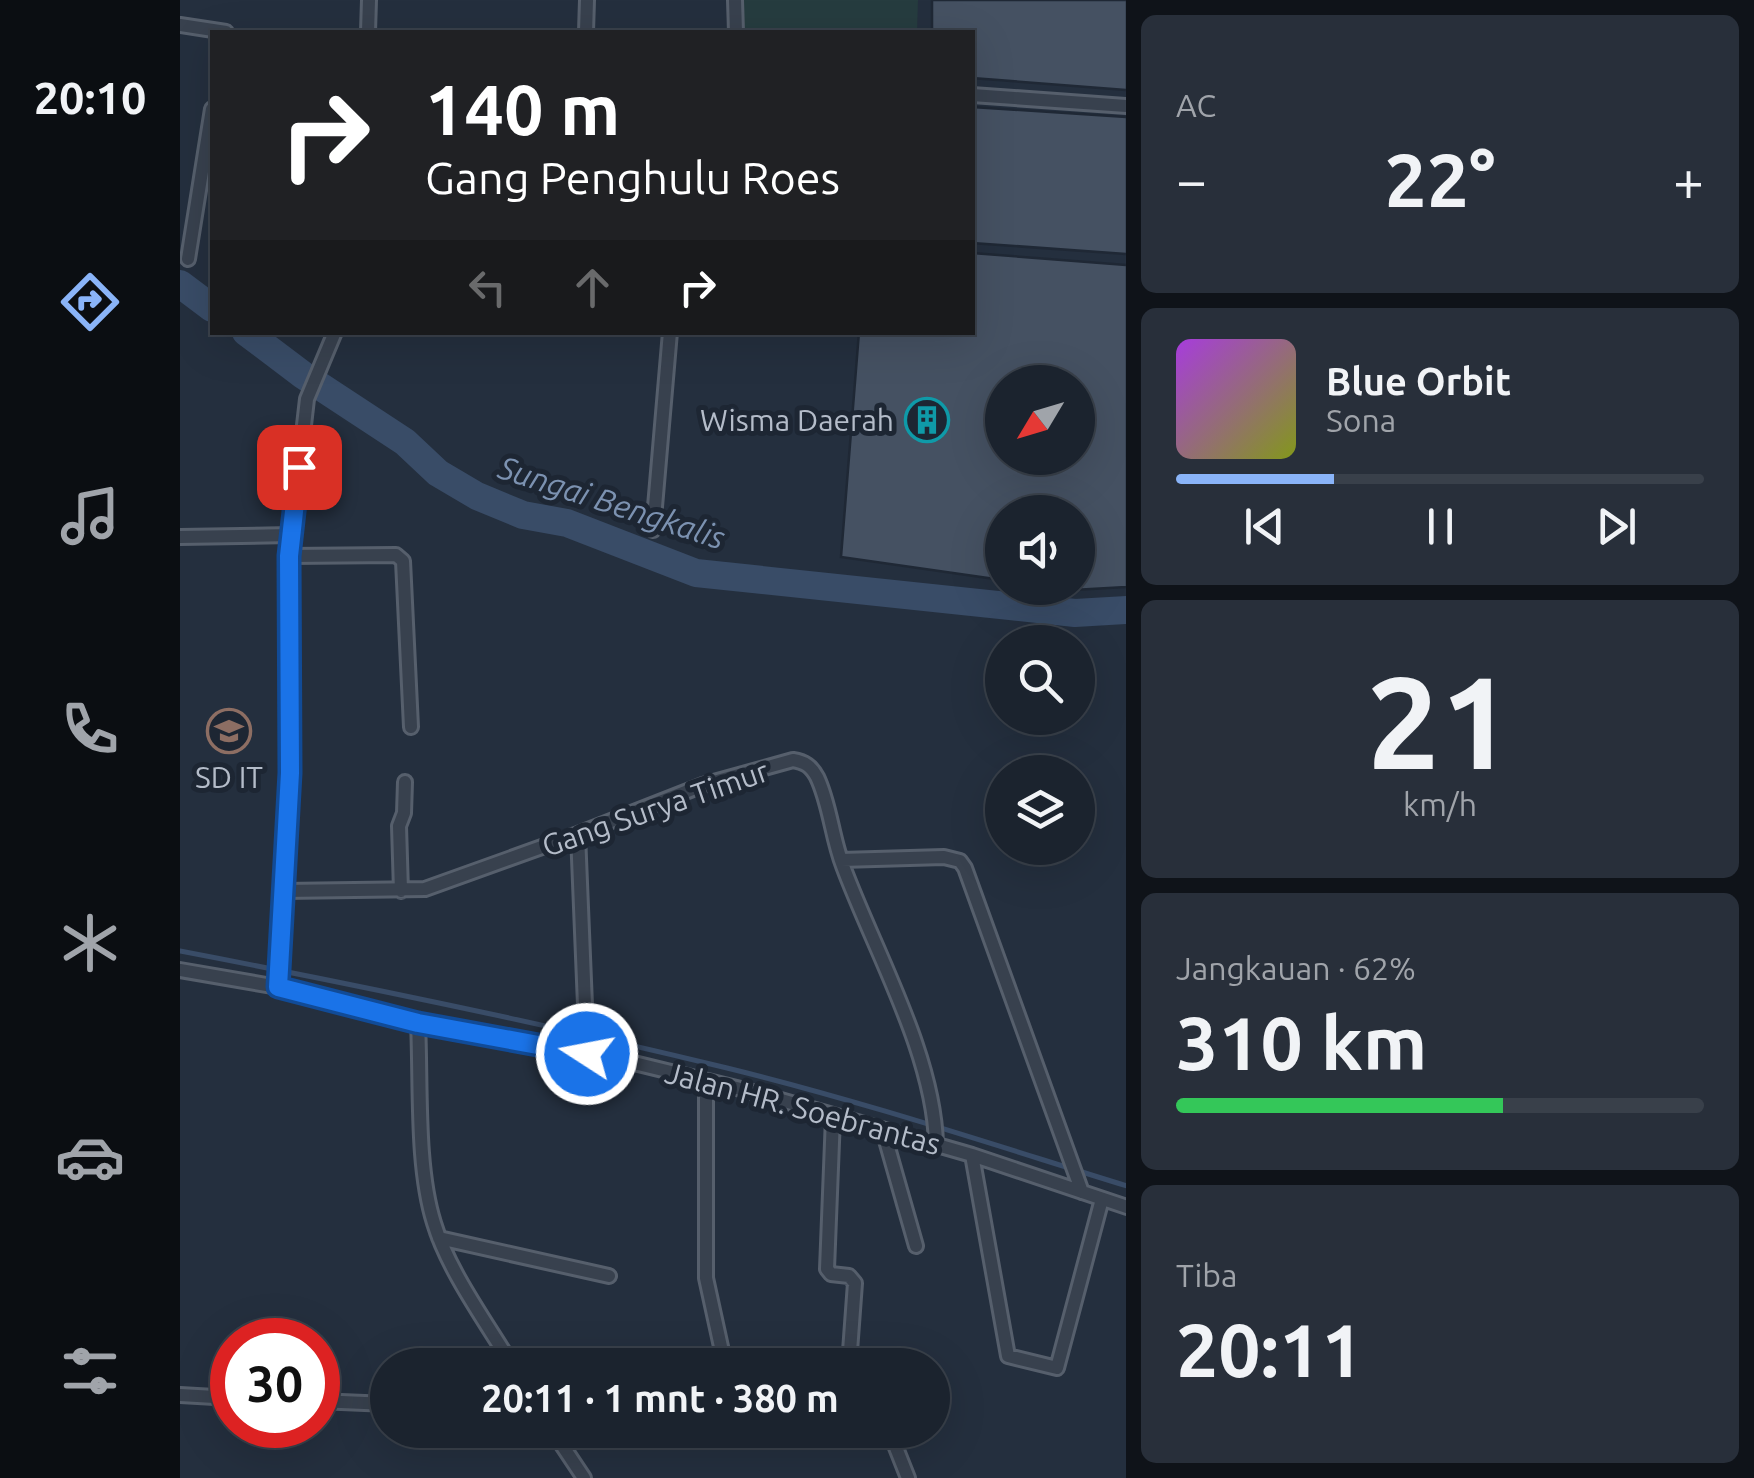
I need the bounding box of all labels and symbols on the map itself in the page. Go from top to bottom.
north arrow [985,365,1095,475]
building icon: Wisma Daerah [904,397,950,443]
place label: Wisma Daerah [700,403,894,437]
pin [257,425,342,510]
water label: Sungai Bengkalis [493,448,730,556]
school or university icon: SD IT [206,708,252,754]
street label: Gang Surya Timur [537,753,773,863]
place label: SD IT [195,760,263,794]
position arrow [535,1002,639,1106]
street label: Jalan HR. Soebrantas [662,1055,944,1161]
speed limit sign: 30 [210,1318,340,1448]

